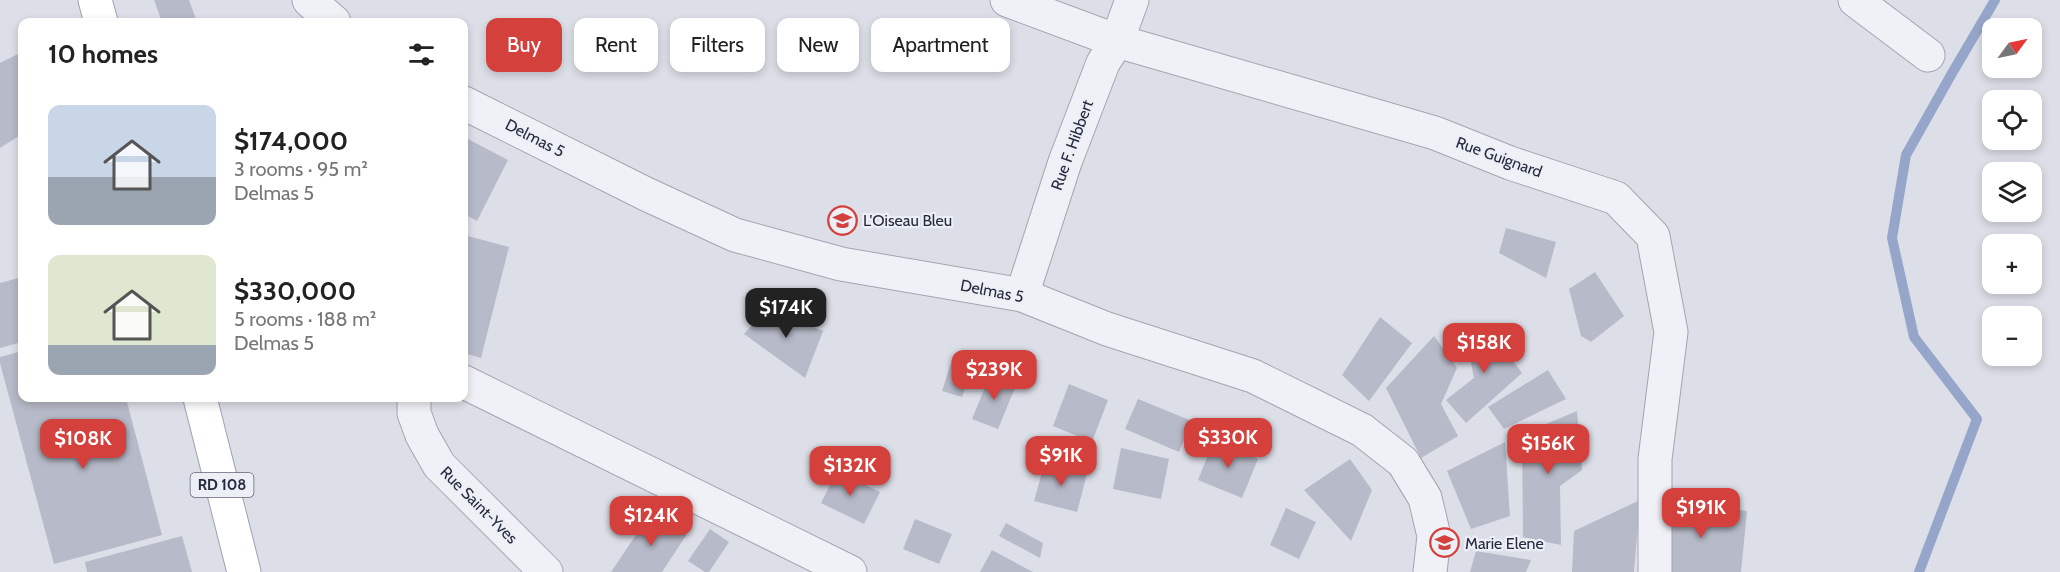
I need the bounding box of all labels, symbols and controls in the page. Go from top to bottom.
chip: Buy [486,18,562,72]
chip: Rent [574,18,658,72]
chip: Filters [670,18,765,72]
chip: New [777,18,859,72]
chip: Apartment [871,18,1010,72]
north arrow [1982,18,2042,78]
map controls [1982,18,2042,366]
text: 10 homes [48,38,158,70]
icon: filters [405,38,438,71]
button: locate [1982,90,2042,150]
street label: Rue F. Hibbert [1047,97,1097,193]
street label: Delmas 5 [502,115,568,161]
text: $174,000 [234,125,348,157]
icon: home [96,129,168,201]
street label: Rue Guignard [1453,133,1545,181]
text: 3 rooms · 95 m² [234,157,368,181]
button: layers [1982,162,2042,222]
text: Delmas 5 [234,181,314,205]
school or university icon: L'Oiseau Bleu [826,204,858,236]
place label: L'Oiseau Bleu [863,211,952,230]
button: + [1982,234,2042,294]
text: $330,000 [234,275,356,307]
street label: Delmas 5 [959,276,1025,306]
icon: home [96,279,168,351]
pin: $174K [744,288,828,339]
text: $174K [759,295,813,319]
button: − [1982,306,2042,366]
text: 5 rooms · 188 m² [234,307,376,331]
pin: $158K [1442,323,1526,374]
text: $158K [1457,330,1511,354]
text: Delmas 5 [234,331,314,355]
pin: $239K [952,350,1036,401]
text: $239K [966,357,1022,381]
pin: $330K [1186,418,1270,469]
pin: $108K [41,419,125,470]
pin: $156K [1506,424,1590,475]
text: $330K [1198,425,1258,449]
text: $108K [54,426,112,450]
text: $156K [1521,431,1575,455]
pin: $91K [1025,436,1097,487]
text: $91K [1040,443,1082,467]
pin: $132K [808,446,892,497]
text: $132K [824,453,876,477]
street label: Rue Saint-Yves [436,462,522,548]
road number: RD 108 [190,473,254,497]
pin: $191K [1659,488,1743,539]
text: $191K [1676,495,1726,519]
pin: $124K [609,496,693,547]
text: $124K [624,503,678,527]
school or university icon: Marie Elene [1428,527,1460,559]
place label: Marie Elene [1465,534,1544,553]

